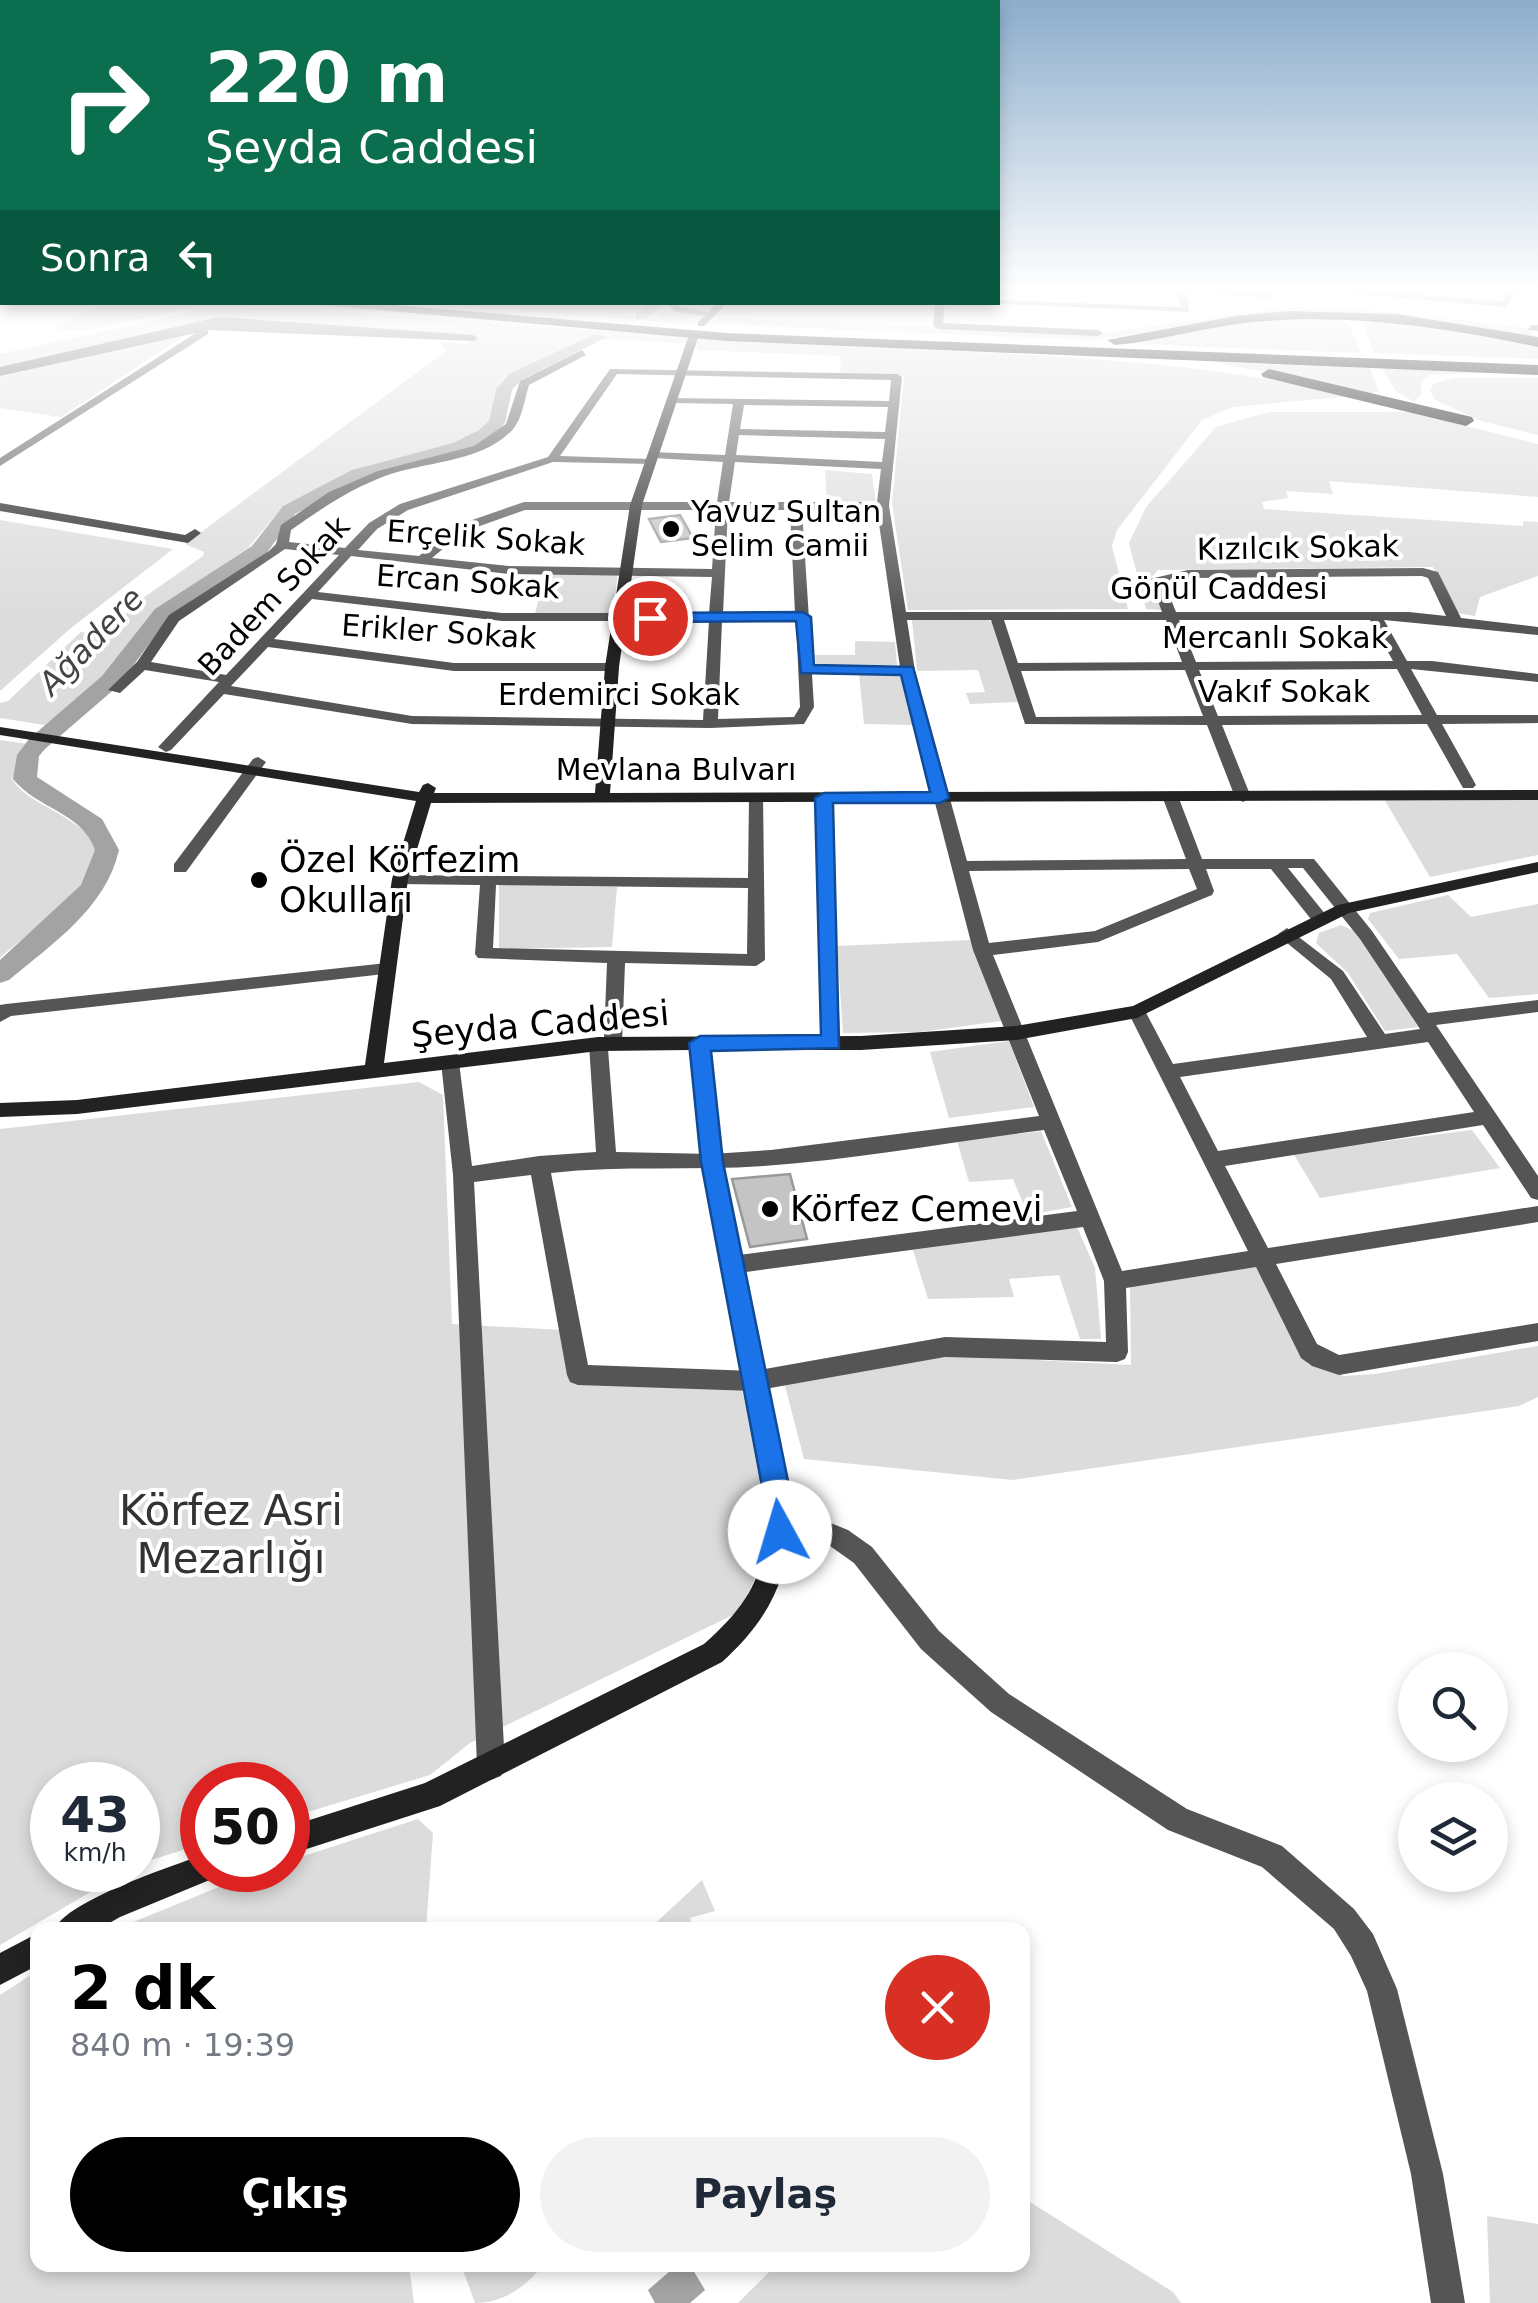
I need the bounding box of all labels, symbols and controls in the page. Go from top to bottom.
text: 220 m [205,37,448,119]
icon: right [40,40,170,170]
text: Şeyda Caddesi [205,121,538,174]
icon: left [170,230,225,285]
text: Sonra [40,236,150,280]
place label: Yavuz Sultan Selim Camii [690,494,881,563]
street label: Badem Sokak [191,508,357,683]
street label: Erçelik Sokak [385,513,587,562]
marker: Yavuz Sultan Selim Camii [660,518,682,540]
street label: Kızılcık Sokak [1197,528,1400,567]
street label: Ercan Sokak [375,558,562,605]
street label: Gönül Caddesi [1110,571,1328,606]
pin [608,576,693,661]
water label: Ağadere [29,579,151,704]
icon: arrive [623,591,678,646]
street label: Erikler Sokak [340,607,538,656]
street label: Mercanlı Sokak [1162,620,1389,655]
street label: Vakıf Sokak [1198,674,1371,709]
street label: Erdemirci Sokak [498,677,741,712]
street label: Mevlana Bulvarı [556,752,796,787]
place label: Özel Körfezim Okulları [279,839,520,920]
marker: Özel Körfezim Okulları [248,869,270,891]
street label: Şeyda Caddesi [409,993,671,1055]
place label: Körfez Cemevi [790,1189,1042,1229]
marker: Körfez Cemevi [759,1198,781,1220]
position arrow [728,1480,832,1584]
park label: Körfez Asri Mezarlığı [119,1486,343,1583]
map controls [1398,1652,1508,1892]
button: search [1398,1652,1508,1762]
speed limit sign: 50 [180,1762,310,1892]
button: layers [1398,1782,1508,1892]
text: 43 [60,1786,130,1844]
text: km/h [63,1838,127,1867]
text: 2 dk [70,1953,216,2023]
button: close [885,1955,990,2060]
text: 840 m · 19:39 [70,2026,295,2064]
button: Çıkış [70,2137,520,2252]
button: Paylaş [540,2137,990,2252]

